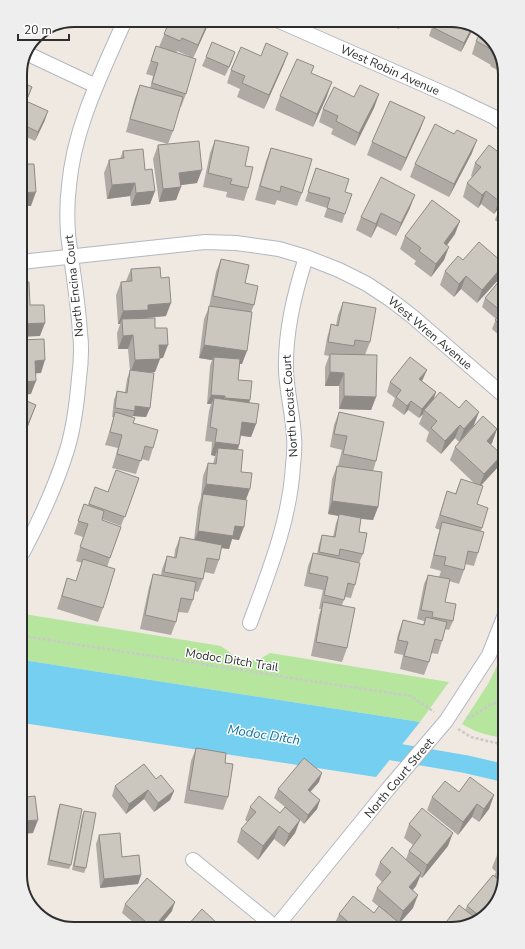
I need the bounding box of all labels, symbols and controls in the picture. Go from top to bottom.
scale bar [18,16,69,42]
text: 20 m [24,22,52,38]
street label: West Robin Avenue [338,41,442,99]
street label: North Encina Court [61,233,87,338]
street label: West Wren Avenue [384,293,476,373]
street label: North Locust Court [278,353,302,458]
street label: Modoc Ditch Trail [184,645,280,675]
water label: Modoc Ditch [226,720,301,750]
street label: North Court Street [361,734,438,821]

